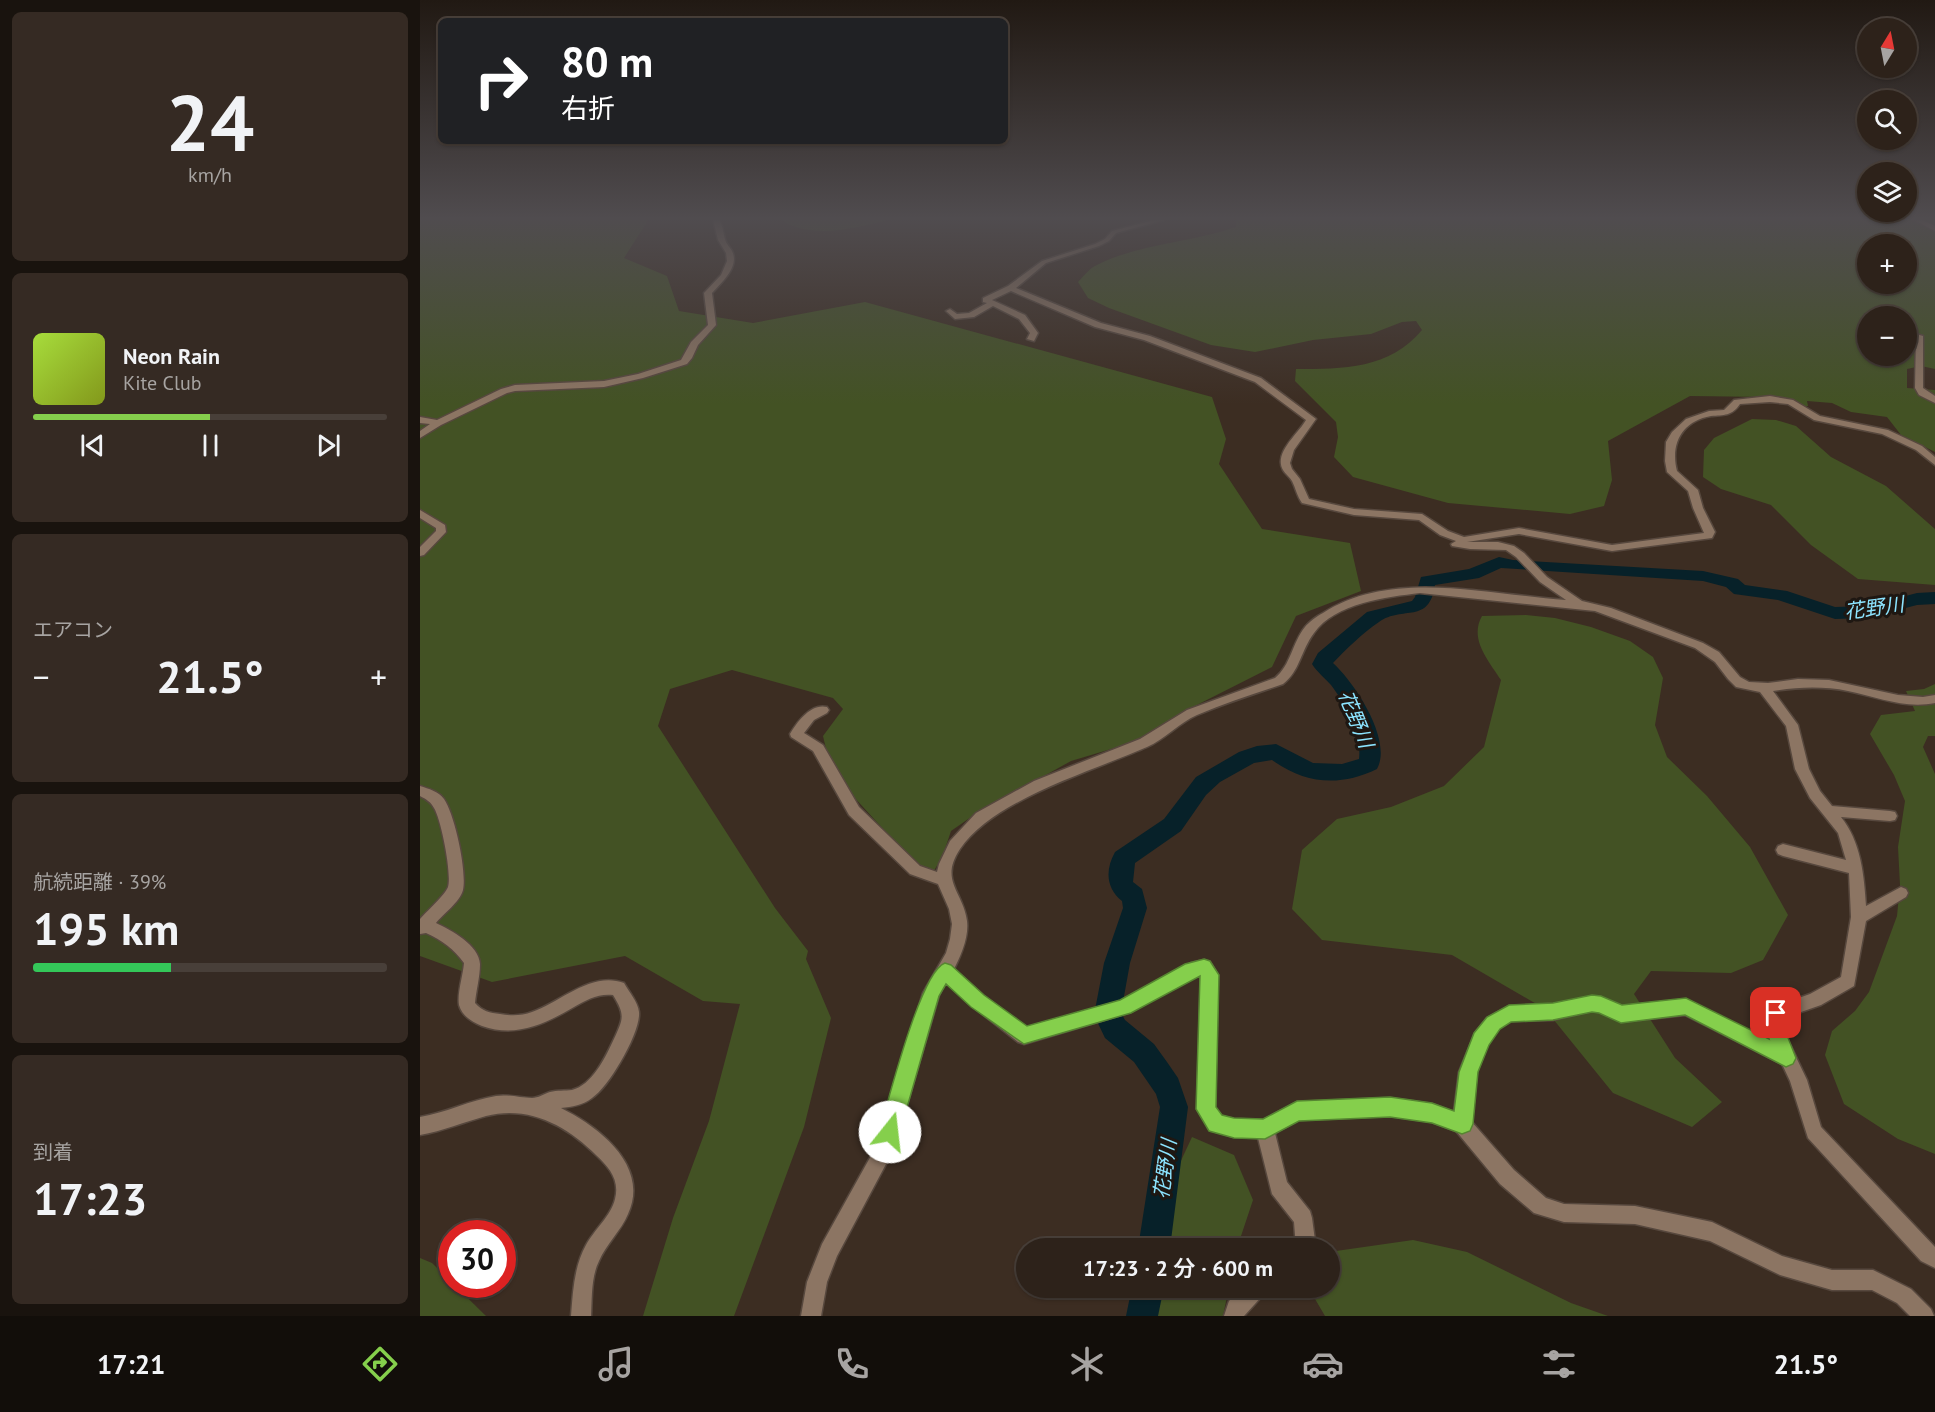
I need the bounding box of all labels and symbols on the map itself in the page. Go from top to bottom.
north arrow [1857,18,1917,78]
water label: 花野川 [1842,591,1907,625]
water label: 花野川 [1333,686,1380,754]
pin [1750,987,1801,1038]
position arrow [858,1100,922,1164]
water label: 花野川 [1148,1136,1182,1201]
speed limit sign: 30 [438,1220,516,1298]

